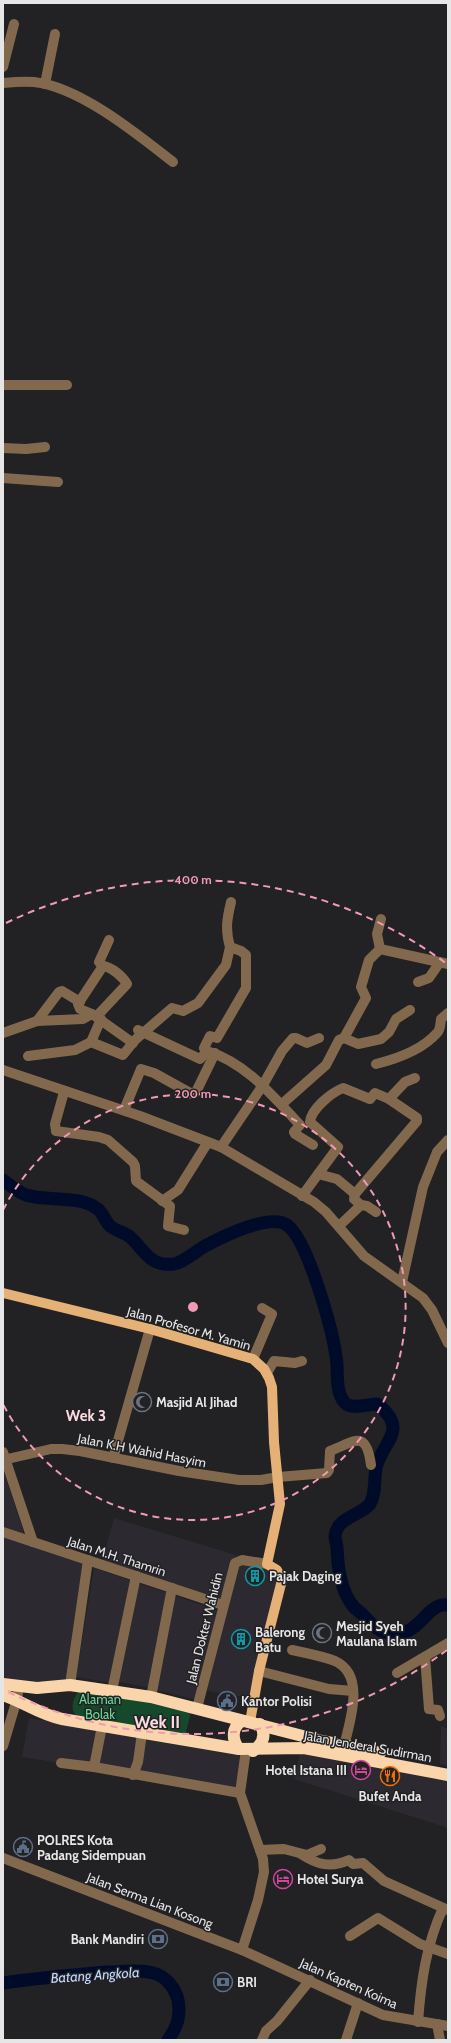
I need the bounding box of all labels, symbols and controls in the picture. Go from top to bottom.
text: 400 m [174,872,212,887]
text: 200 m [175,1086,211,1101]
centre of rings [186,1300,200,1314]
street label: Jalan Profesor M. Yamin [124,1302,253,1353]
mosque icon: Masjid Al Jihad [131,1391,153,1413]
place label: Masjid Al Jihad [156,1394,237,1410]
district label: Wek 3 [66,1407,106,1425]
street label: Jalan K.H Wahid Hasyim [75,1430,208,1470]
street label: Jalan M.H. Thamrin [65,1532,168,1579]
building icon: Pajak Daging [244,1565,266,1587]
place label: Pajak Daging [269,1568,342,1584]
street label: Jalan Dokter Wahidin [182,1571,226,1686]
place label: Mesjid Syeh Maulana Islam [336,1618,417,1649]
mosque icon: Mesjid Syeh Maulana Islam [311,1622,333,1644]
place label: Balerong Batu [255,1624,305,1655]
building icon: Balerong Batu [230,1628,252,1650]
public building icon: Kantor Polisi [216,1690,238,1712]
park label: Alaman Bolak [79,1691,121,1722]
place label: Kantor Polisi [241,1693,312,1709]
district label: Wek II [134,1712,180,1732]
street label: Jalan Jenderal Sudirman [302,1727,433,1765]
hotel icon: Hotel Istana III [350,1759,372,1781]
place label: Hotel Istana III [265,1762,347,1778]
restaurant icon: Bufet Anda [379,1765,401,1787]
place label: Bufet Anda [359,1788,422,1804]
place label: POLRES Kota Padang Sidempuan [37,1832,146,1863]
public building icon: POLRES Kota Padang Sidempuan [12,1836,34,1858]
street label: Jalan Serma Lian Kosong [84,1868,216,1932]
hotel icon: Hotel Surya [272,1868,294,1890]
place label: Hotel Surya [297,1871,364,1887]
bank icon: Bank Mandiri [147,1928,169,1950]
place label: Bank Mandiri [71,1931,144,1947]
street label: Jalan Kapten Koima [297,1954,401,2012]
water label: Batang Angkola [50,1963,140,1987]
bank icon: BRI [212,1971,234,1993]
place label: BRI [237,1974,257,1990]

